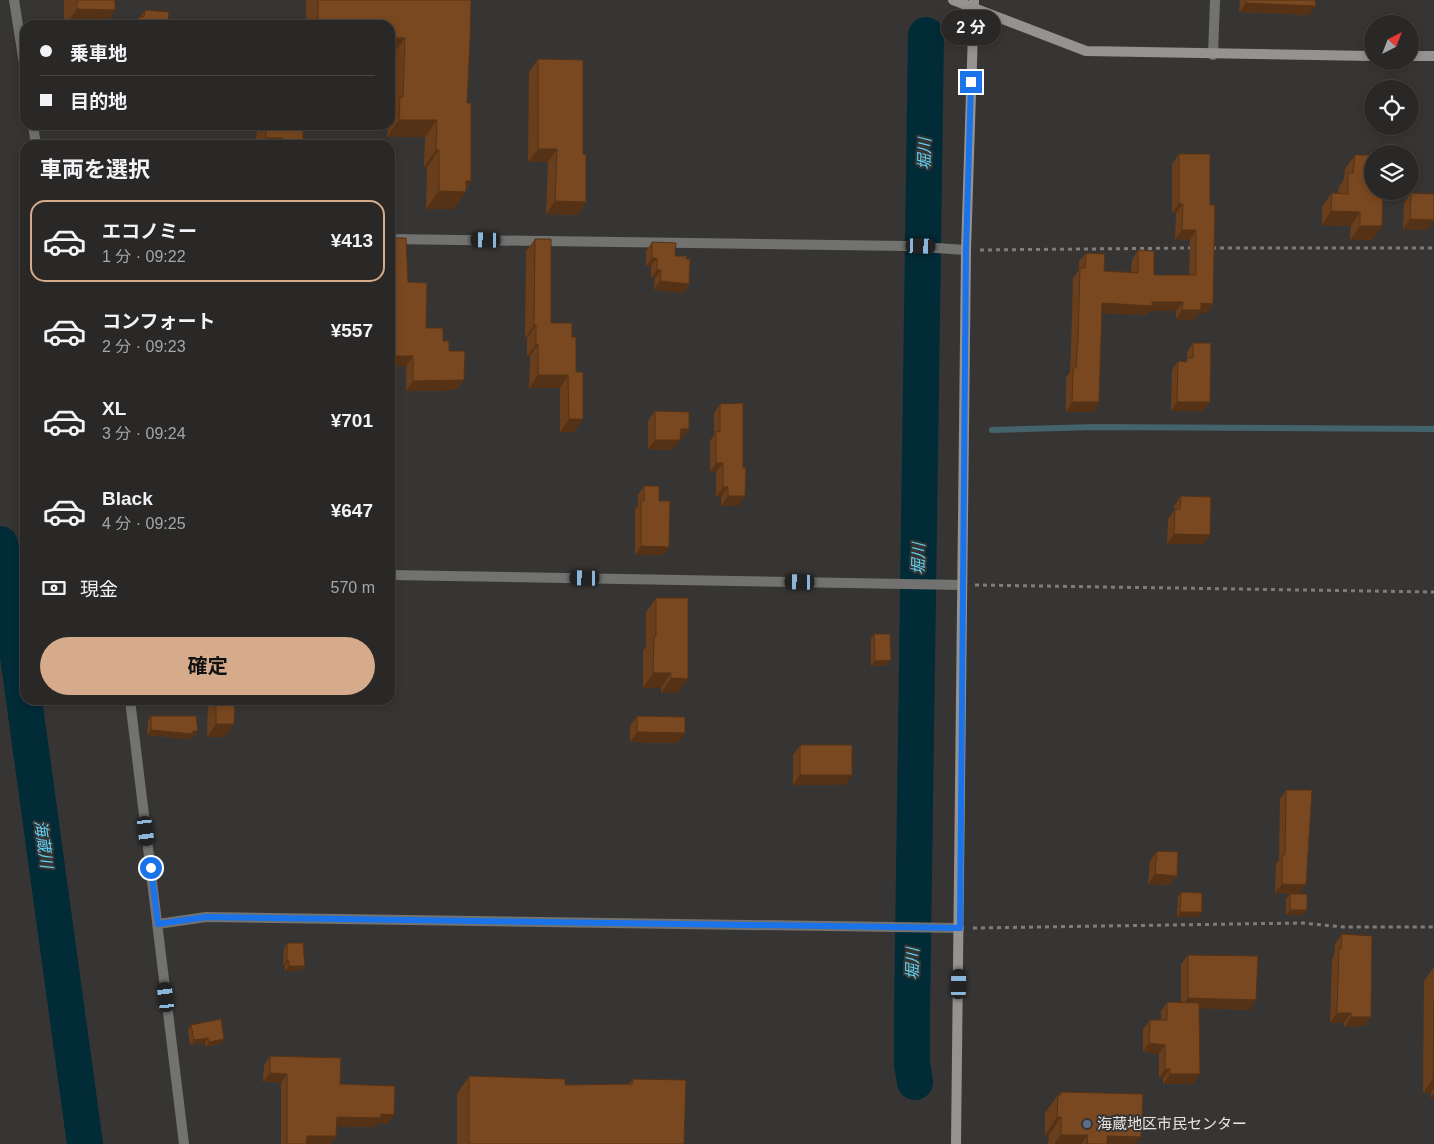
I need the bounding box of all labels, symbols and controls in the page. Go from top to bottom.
callout: 2 分 [941,9,1001,44]
north arrow [1364,15,1419,70]
map controls [1364,15,1419,200]
text: 2 分 [956,19,986,36]
text: 乗車地 [70,43,127,64]
route end [960,71,982,93]
button: locate [1364,80,1419,135]
text: 目的地 [70,91,127,112]
water label: 堀川 [916,136,933,170]
button: layers [1364,145,1419,200]
text: 車両を選択 [40,157,150,182]
icon: car [42,219,87,264]
text: エコノミー [102,221,197,242]
text: ¥413 [331,230,373,251]
car [470,232,501,248]
car [905,238,936,254]
text: 1 分 · 09:22 [102,248,186,265]
icon: car [42,309,87,354]
text: コンフォート [102,311,215,332]
text: ¥557 [331,320,373,341]
text: 2 分 · 09:23 [102,338,186,355]
text: XL [102,398,126,419]
icon: car [42,399,87,444]
text: ¥701 [331,410,373,431]
text: 3 分 · 09:24 [102,425,186,442]
text: Black [102,488,153,509]
icon: car [42,489,87,534]
text: ¥647 [331,500,373,521]
text: 4 分 · 09:25 [102,515,186,532]
water label: 堀川 [910,541,927,575]
car [569,570,600,586]
icon: cash [40,574,68,602]
car [784,574,815,590]
text: 現金 [80,579,118,600]
text: 570 m [331,579,375,596]
button: 確定 [40,637,375,695]
car [136,815,155,847]
water label: 海蔵川 [32,819,56,871]
route start [140,857,162,879]
water label: 堀川 [904,946,921,980]
car [951,969,966,999]
car [156,981,175,1013]
place label: 海蔵地区市民センター [1097,1115,1247,1132]
marker: 海蔵地区市民センター [1081,1118,1093,1130]

